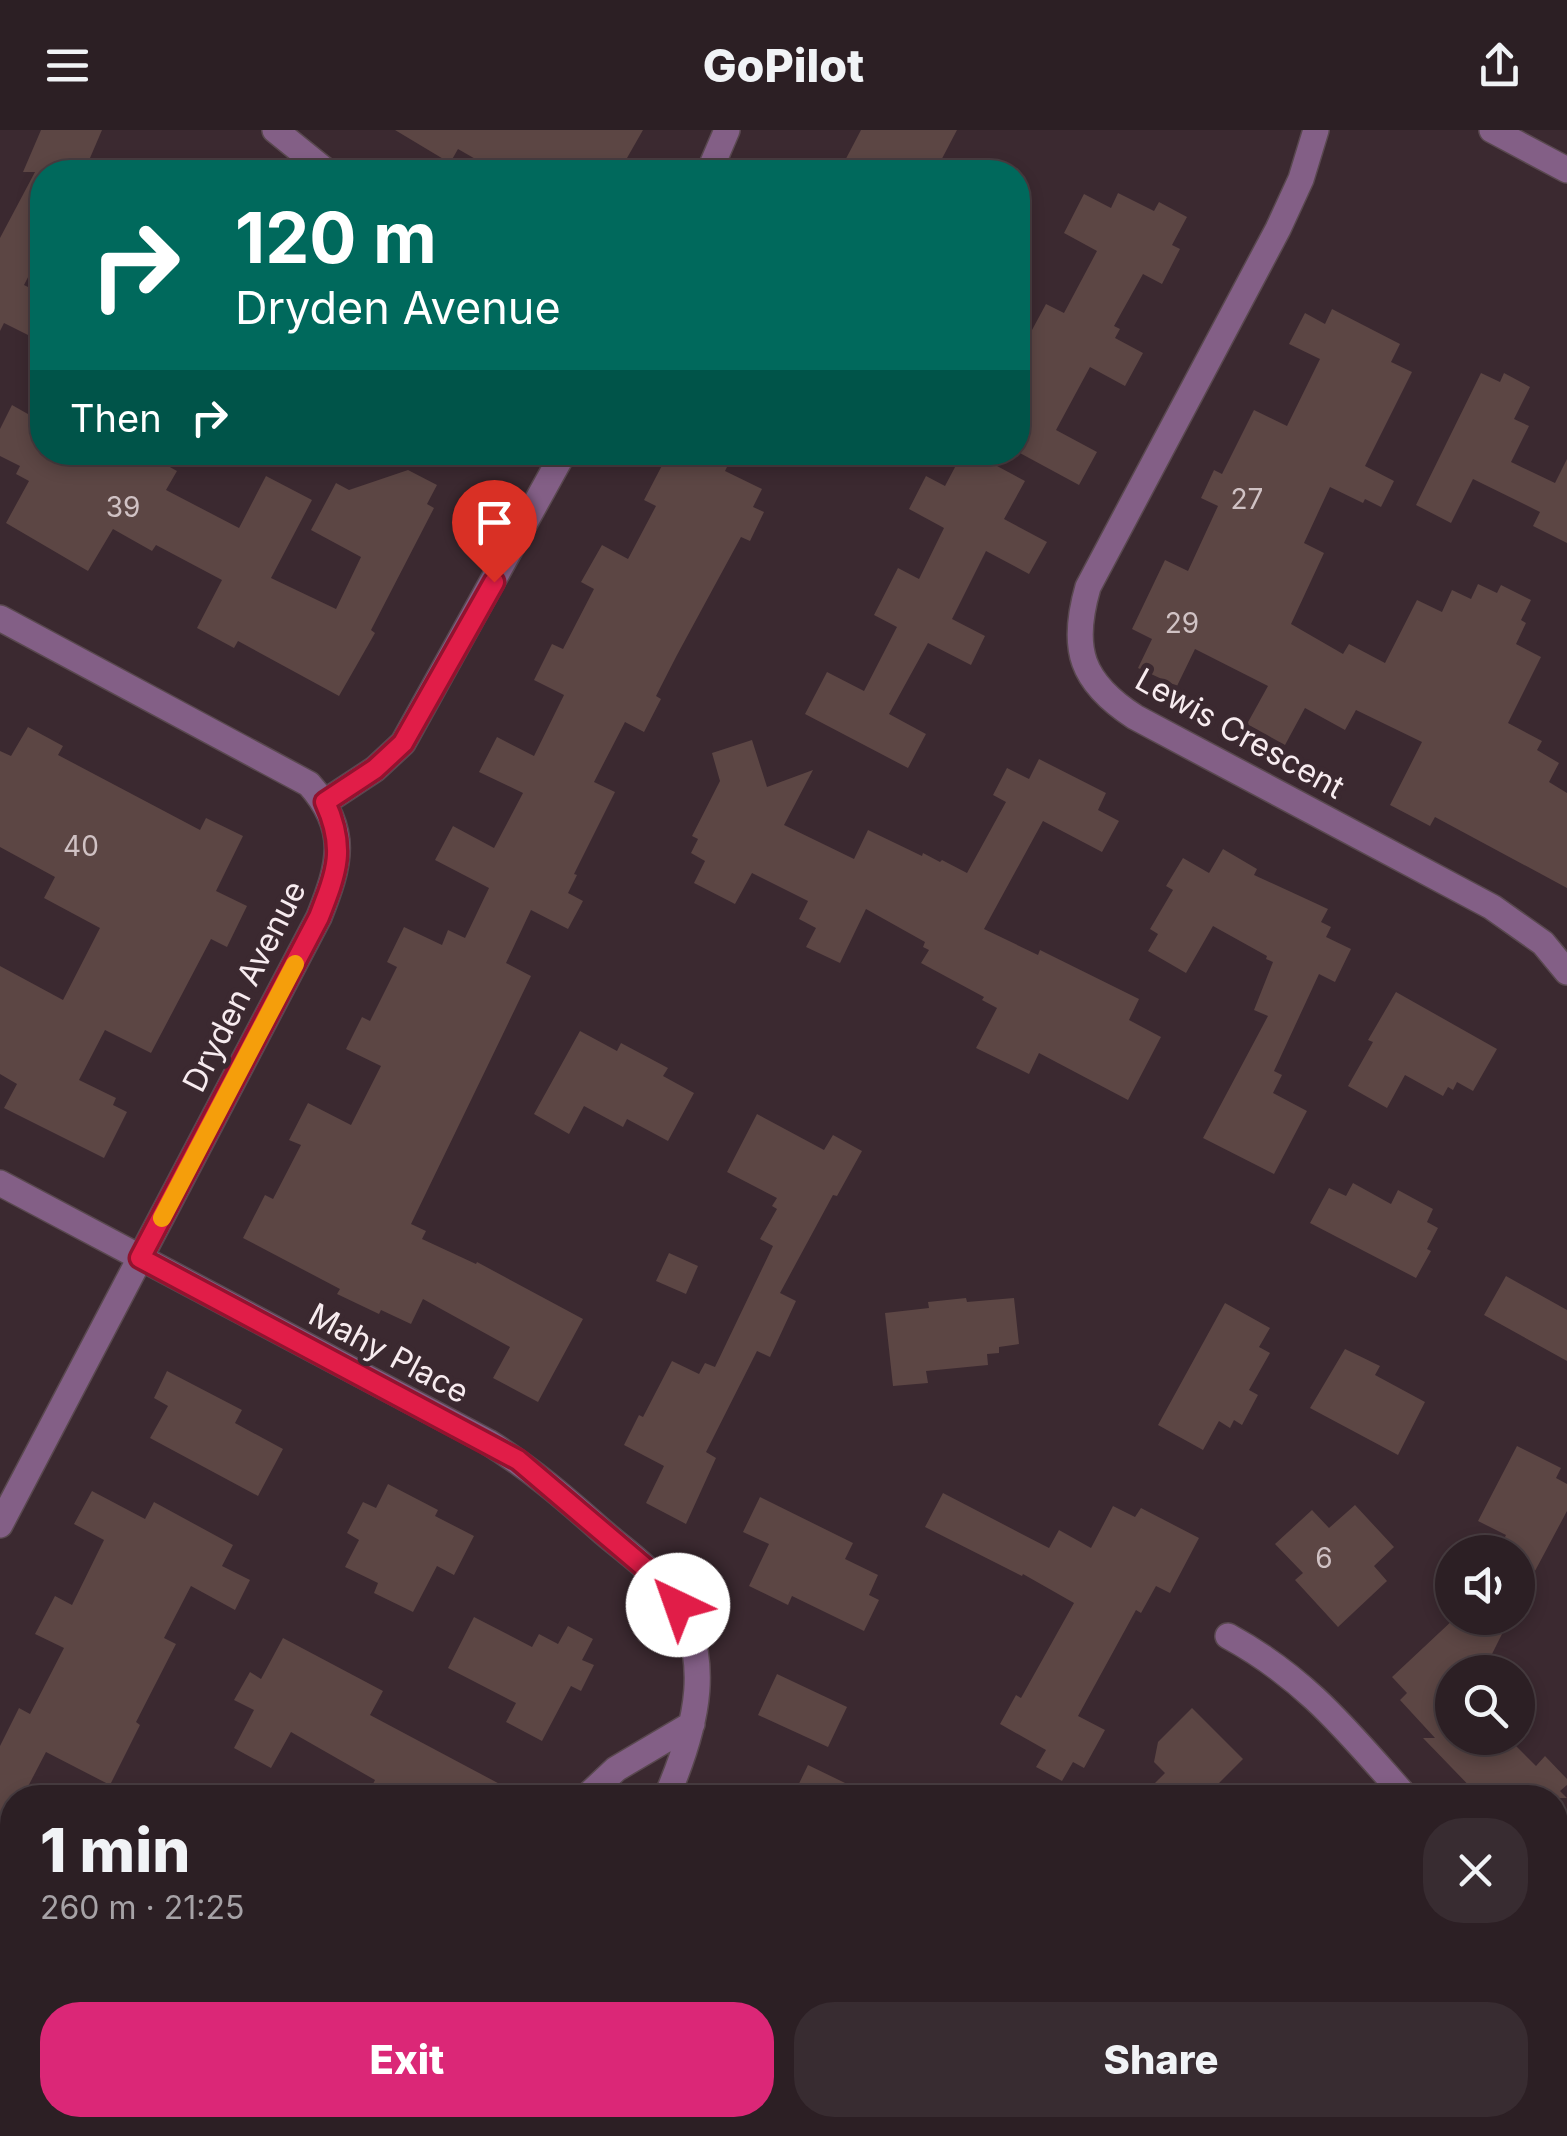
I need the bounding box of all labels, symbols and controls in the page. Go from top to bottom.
icon: menu [40,38,95,93]
text: GoPilot [703,38,864,93]
icon: share [1472,38,1527,93]
text: 120 m [235,195,437,280]
icon: right [70,200,200,330]
text: Dryden Avenue [235,280,561,335]
icon: right [182,390,237,445]
text: Then [70,395,162,441]
pin [452,480,537,583]
house number: 27 [1231,482,1263,516]
house number: 39 [106,490,140,524]
icon: arrive [467,495,522,550]
house number: 29 [1165,606,1199,640]
street label: Lewis Crescent [1129,660,1351,806]
house number: 40 [63,829,99,863]
street label: Dryden Avenue [174,874,314,1098]
street label: Mahy Place [302,1295,476,1411]
map controls [1435,1535,1535,1755]
button: sound [1435,1535,1535,1635]
house number: 6 [1315,1541,1333,1575]
position arrow [626,1553,730,1657]
button: search [1435,1655,1535,1755]
text: 1 min [40,1814,190,1886]
button: close [1423,1818,1528,1923]
text: 260 m · 21:25 [40,1888,245,1927]
button: Exit [40,2002,774,2117]
button: Share [794,2002,1528,2117]

